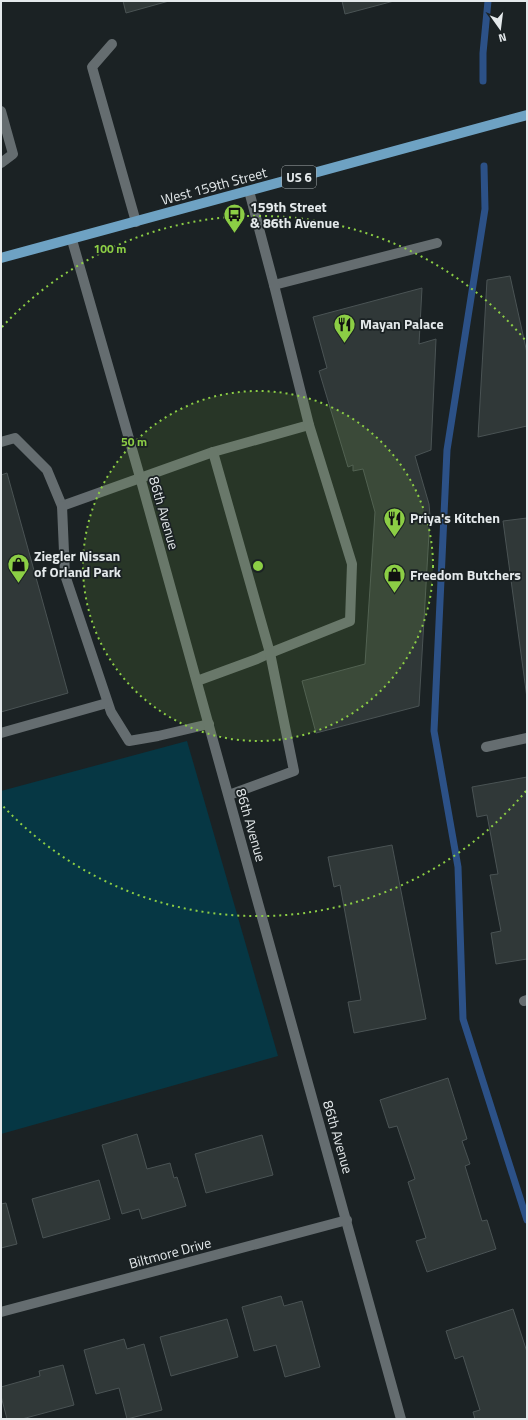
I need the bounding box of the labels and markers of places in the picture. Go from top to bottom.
place label: 159th Street & 86th Avenue [250,196,339,233]
bus stop icon: 159th Street & 86th Avenue [222,202,248,235]
restaurant icon: Mayan Palace [331,311,357,344]
place label: Mayan Palace [360,313,444,334]
restaurant icon: Priya's Kitchen [381,505,407,538]
place label: Priya's Kitchen [410,507,500,528]
place label: Ziegler Nissan of Orland Park [34,545,122,582]
shop icon: Ziegler Nissan of Orland Park [6,551,32,584]
centre of rings [251,559,265,573]
shop icon: Freedom Butchers [381,562,407,595]
place label: Freedom Butchers [410,564,521,585]

